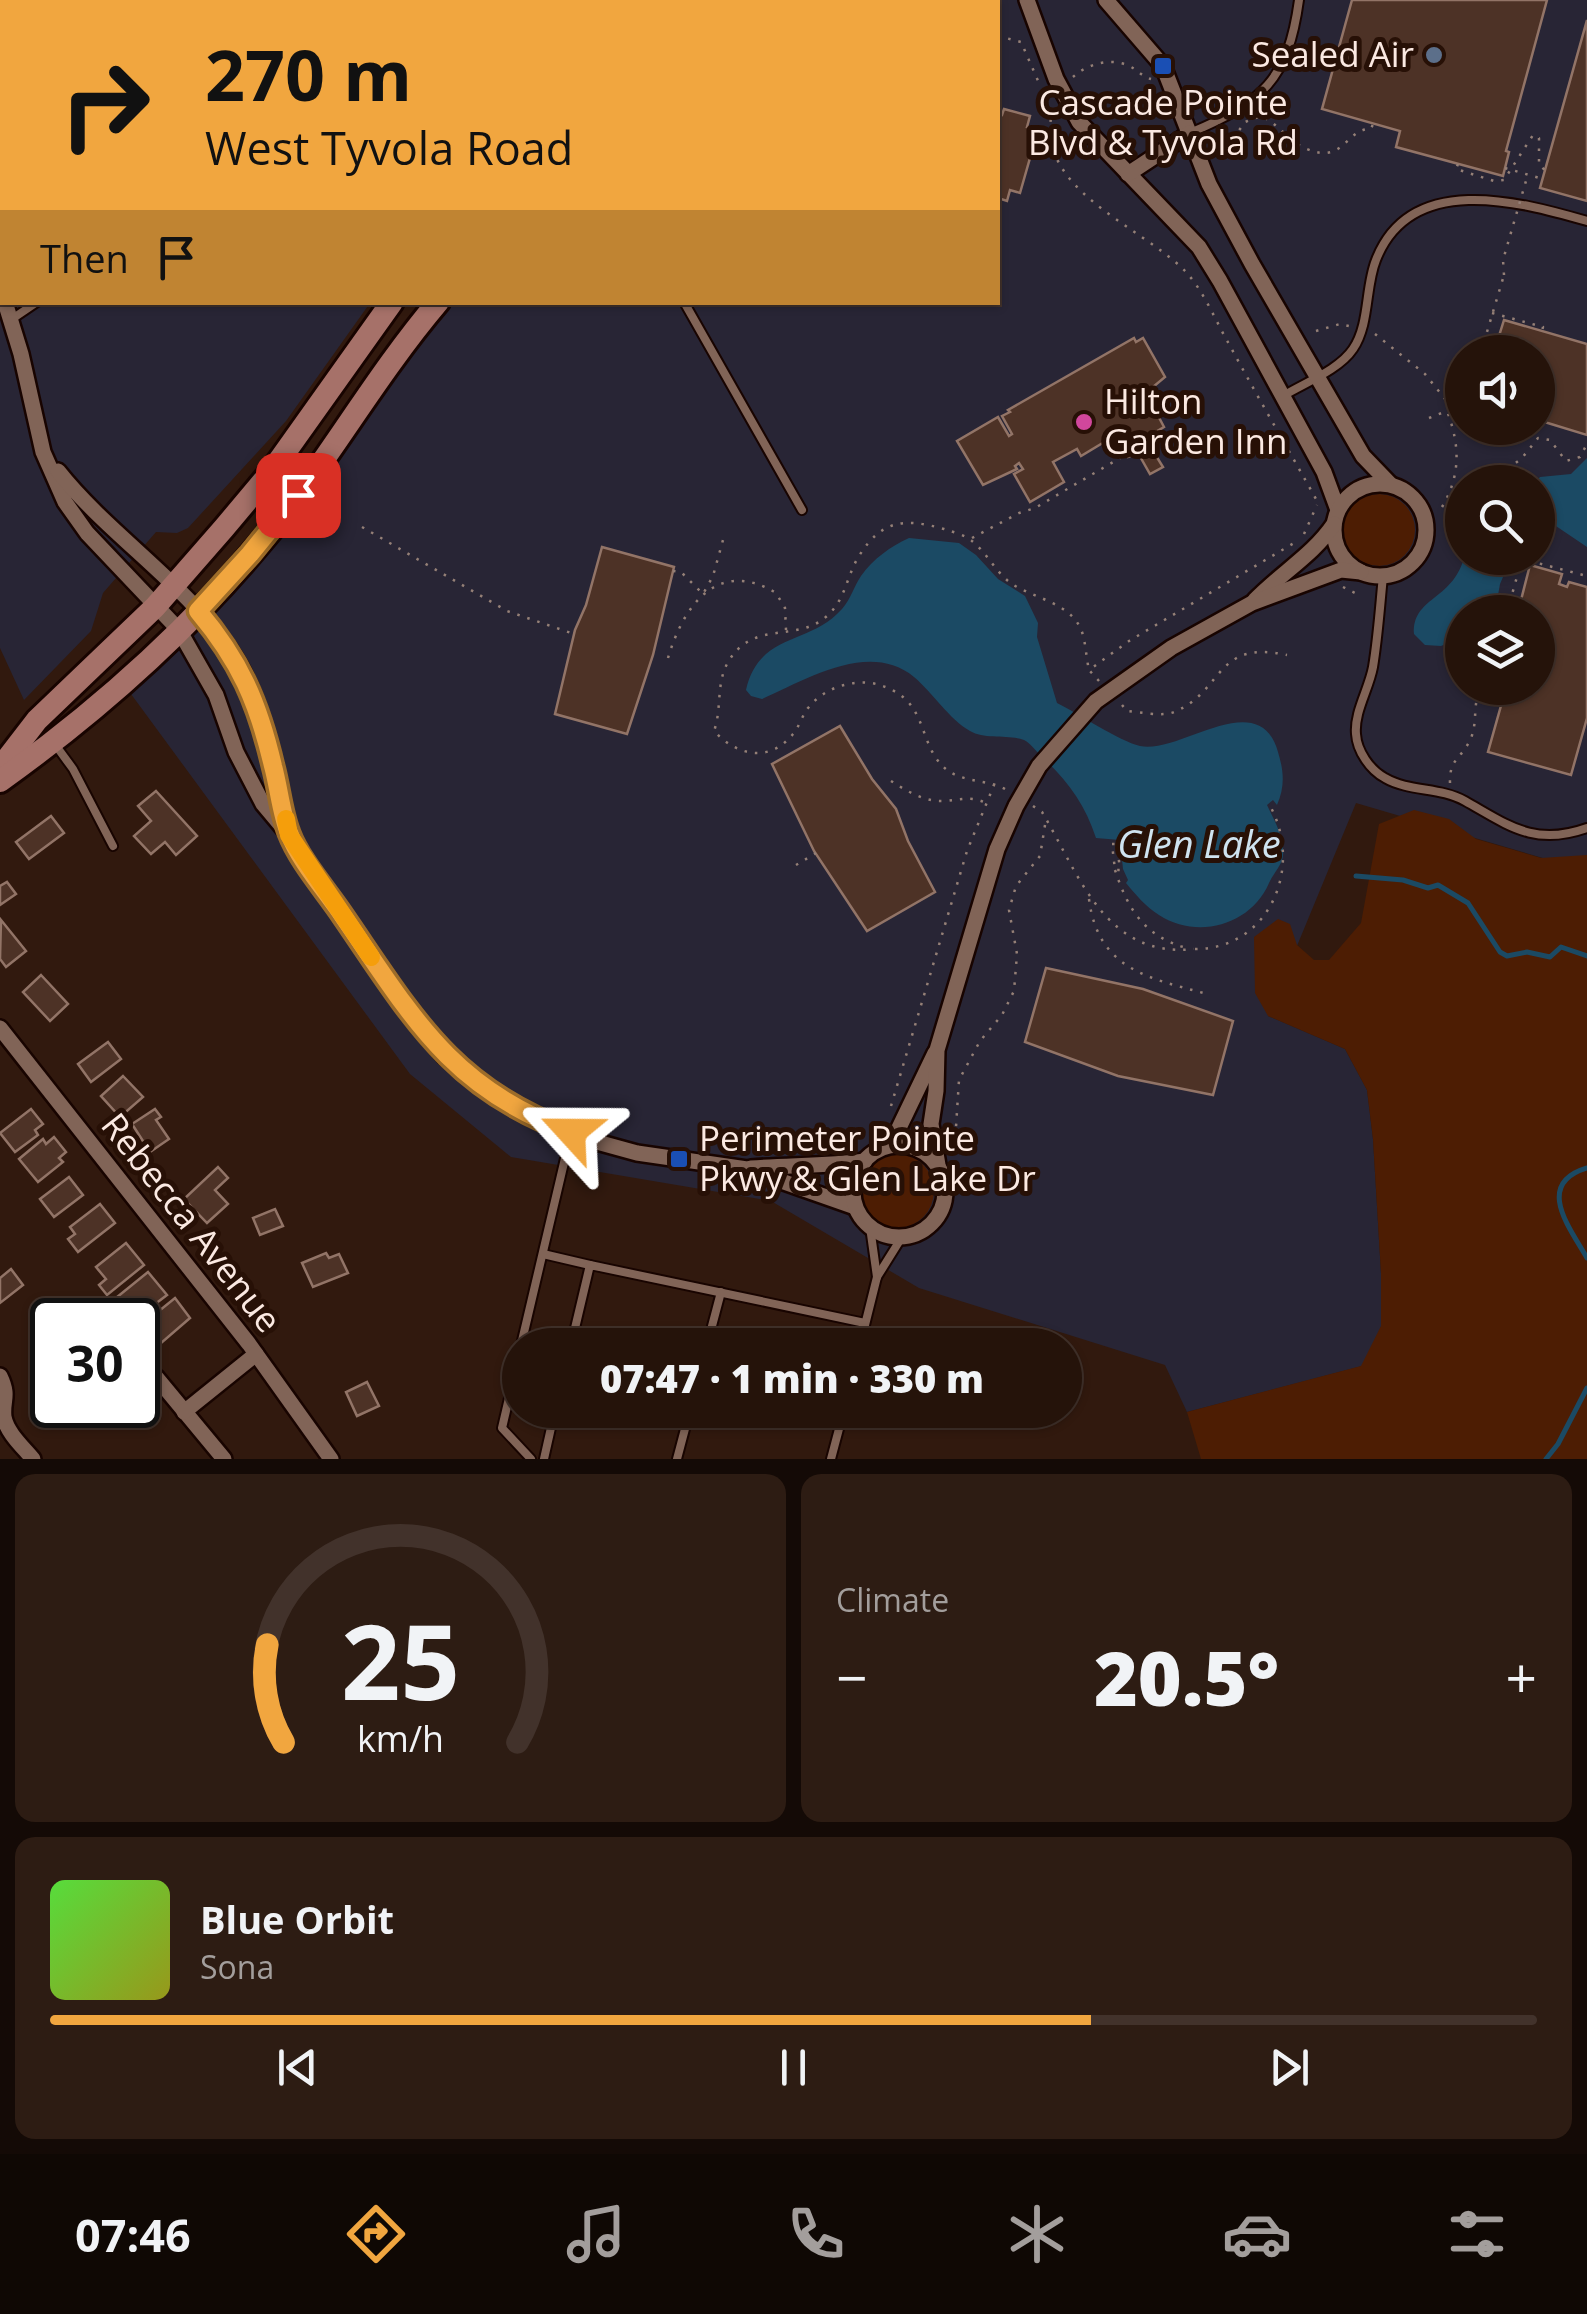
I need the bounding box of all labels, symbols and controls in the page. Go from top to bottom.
text: 270 m [205,26,412,122]
place label: Sealed Air [1251,30,1414,77]
icon: right [40,40,170,170]
marker: Sealed Air [1423,44,1445,66]
marker: Cascade Pointe Blvd & Tyvola Rd [1152,55,1174,77]
place label: Cascade Pointe Blvd & Tyvola Rd [1028,78,1298,165]
text: West Tyvola Road [205,117,573,178]
icon: arrive [149,230,204,285]
text: Then [40,232,129,284]
map controls [1445,335,1555,705]
button: sound [1445,335,1555,445]
place label: Hilton Garden Inn [1104,377,1288,464]
marker: Hilton Garden Inn [1073,411,1095,433]
pin [256,453,341,538]
button: search [1445,465,1555,575]
icon: arrive [271,468,326,523]
button: layers [1445,595,1555,705]
water label: Glen Lake [1117,817,1281,869]
position arrow [519,1080,623,1184]
street label: Rebecca Avenue [92,1103,293,1341]
place label: Perimeter Pointe Pkwy & Glen Lake Dr [699,1114,1036,1201]
marker: Perimeter Pointe Pkwy & Glen Lake Dr [668,1148,690,1170]
speed limit sign: 30 [30,1298,160,1428]
text: 07:47 · 1 min · 330 m [600,1352,984,1404]
text: Climate [836,1578,949,1621]
text: 25 [341,1589,460,1730]
text: 20.5° [1094,1626,1279,1728]
text: − [836,1639,867,1714]
text: + [1506,1639,1537,1714]
text: km/h [357,1714,444,1762]
text: Blue Orbit [200,1893,394,1945]
text: Sona [200,1945,274,1988]
icon: previous [270,2040,325,2095]
icon: pause [766,2040,821,2095]
icon: next [1262,2040,1317,2095]
icon: directions [341,2199,411,2269]
icon: music [561,2199,631,2269]
icon: phone [781,2199,851,2269]
icon: climate [1002,2199,1072,2269]
icon: car [1222,2199,1292,2269]
icon: filters [1442,2199,1512,2269]
text: 07:46 [75,2204,191,2265]

